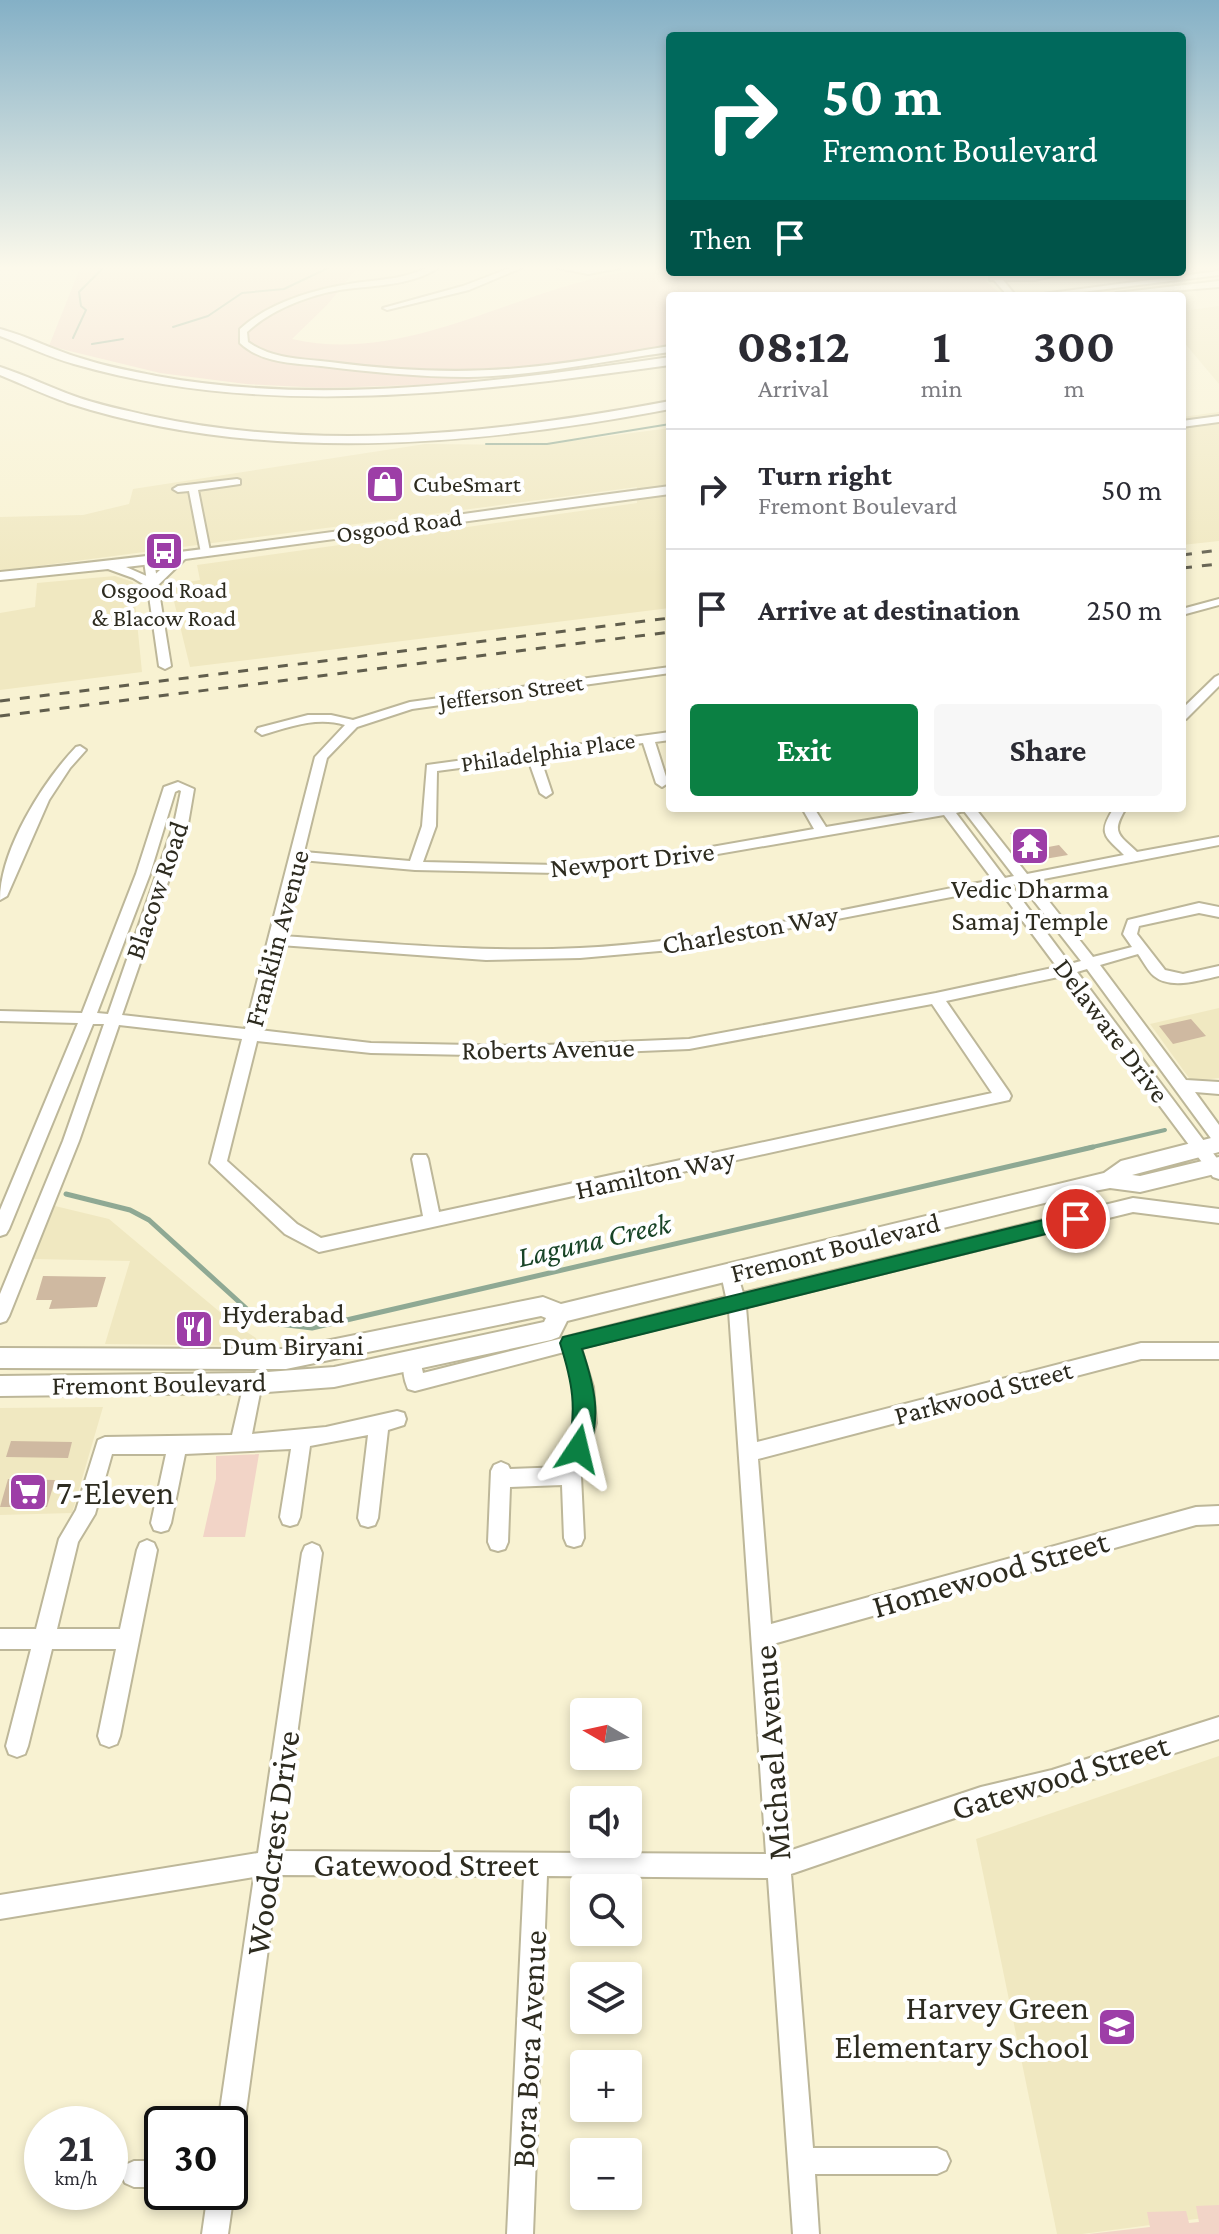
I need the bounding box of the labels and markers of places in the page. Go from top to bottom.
shop icon: CubeSmart [364,463,406,505]
place label: CubeSmart [413,470,522,497]
bus stop icon: Osgood Road & Blacow Road [143,530,185,572]
place label: Osgood Road & Blacow Road [92,576,236,631]
temple icon: Vedic Dharma Samaj Temple [1009,825,1051,867]
place label: Vedic Dharma Samaj Temple [951,873,1109,936]
pin [1042,1185,1110,1253]
place label: Hyderabad Dum Biryani [222,1298,364,1361]
restaurant icon: Hyderabad Dum Biryani [173,1308,215,1350]
supermarket icon: 7-Eleven [7,1471,49,1513]
place label: 7-Eleven [56,1474,174,1511]
place label: Harvey Green Elementary School [834,1989,1089,2066]
school or university icon: Harvey Green Elementary School [1096,2006,1138,2048]

